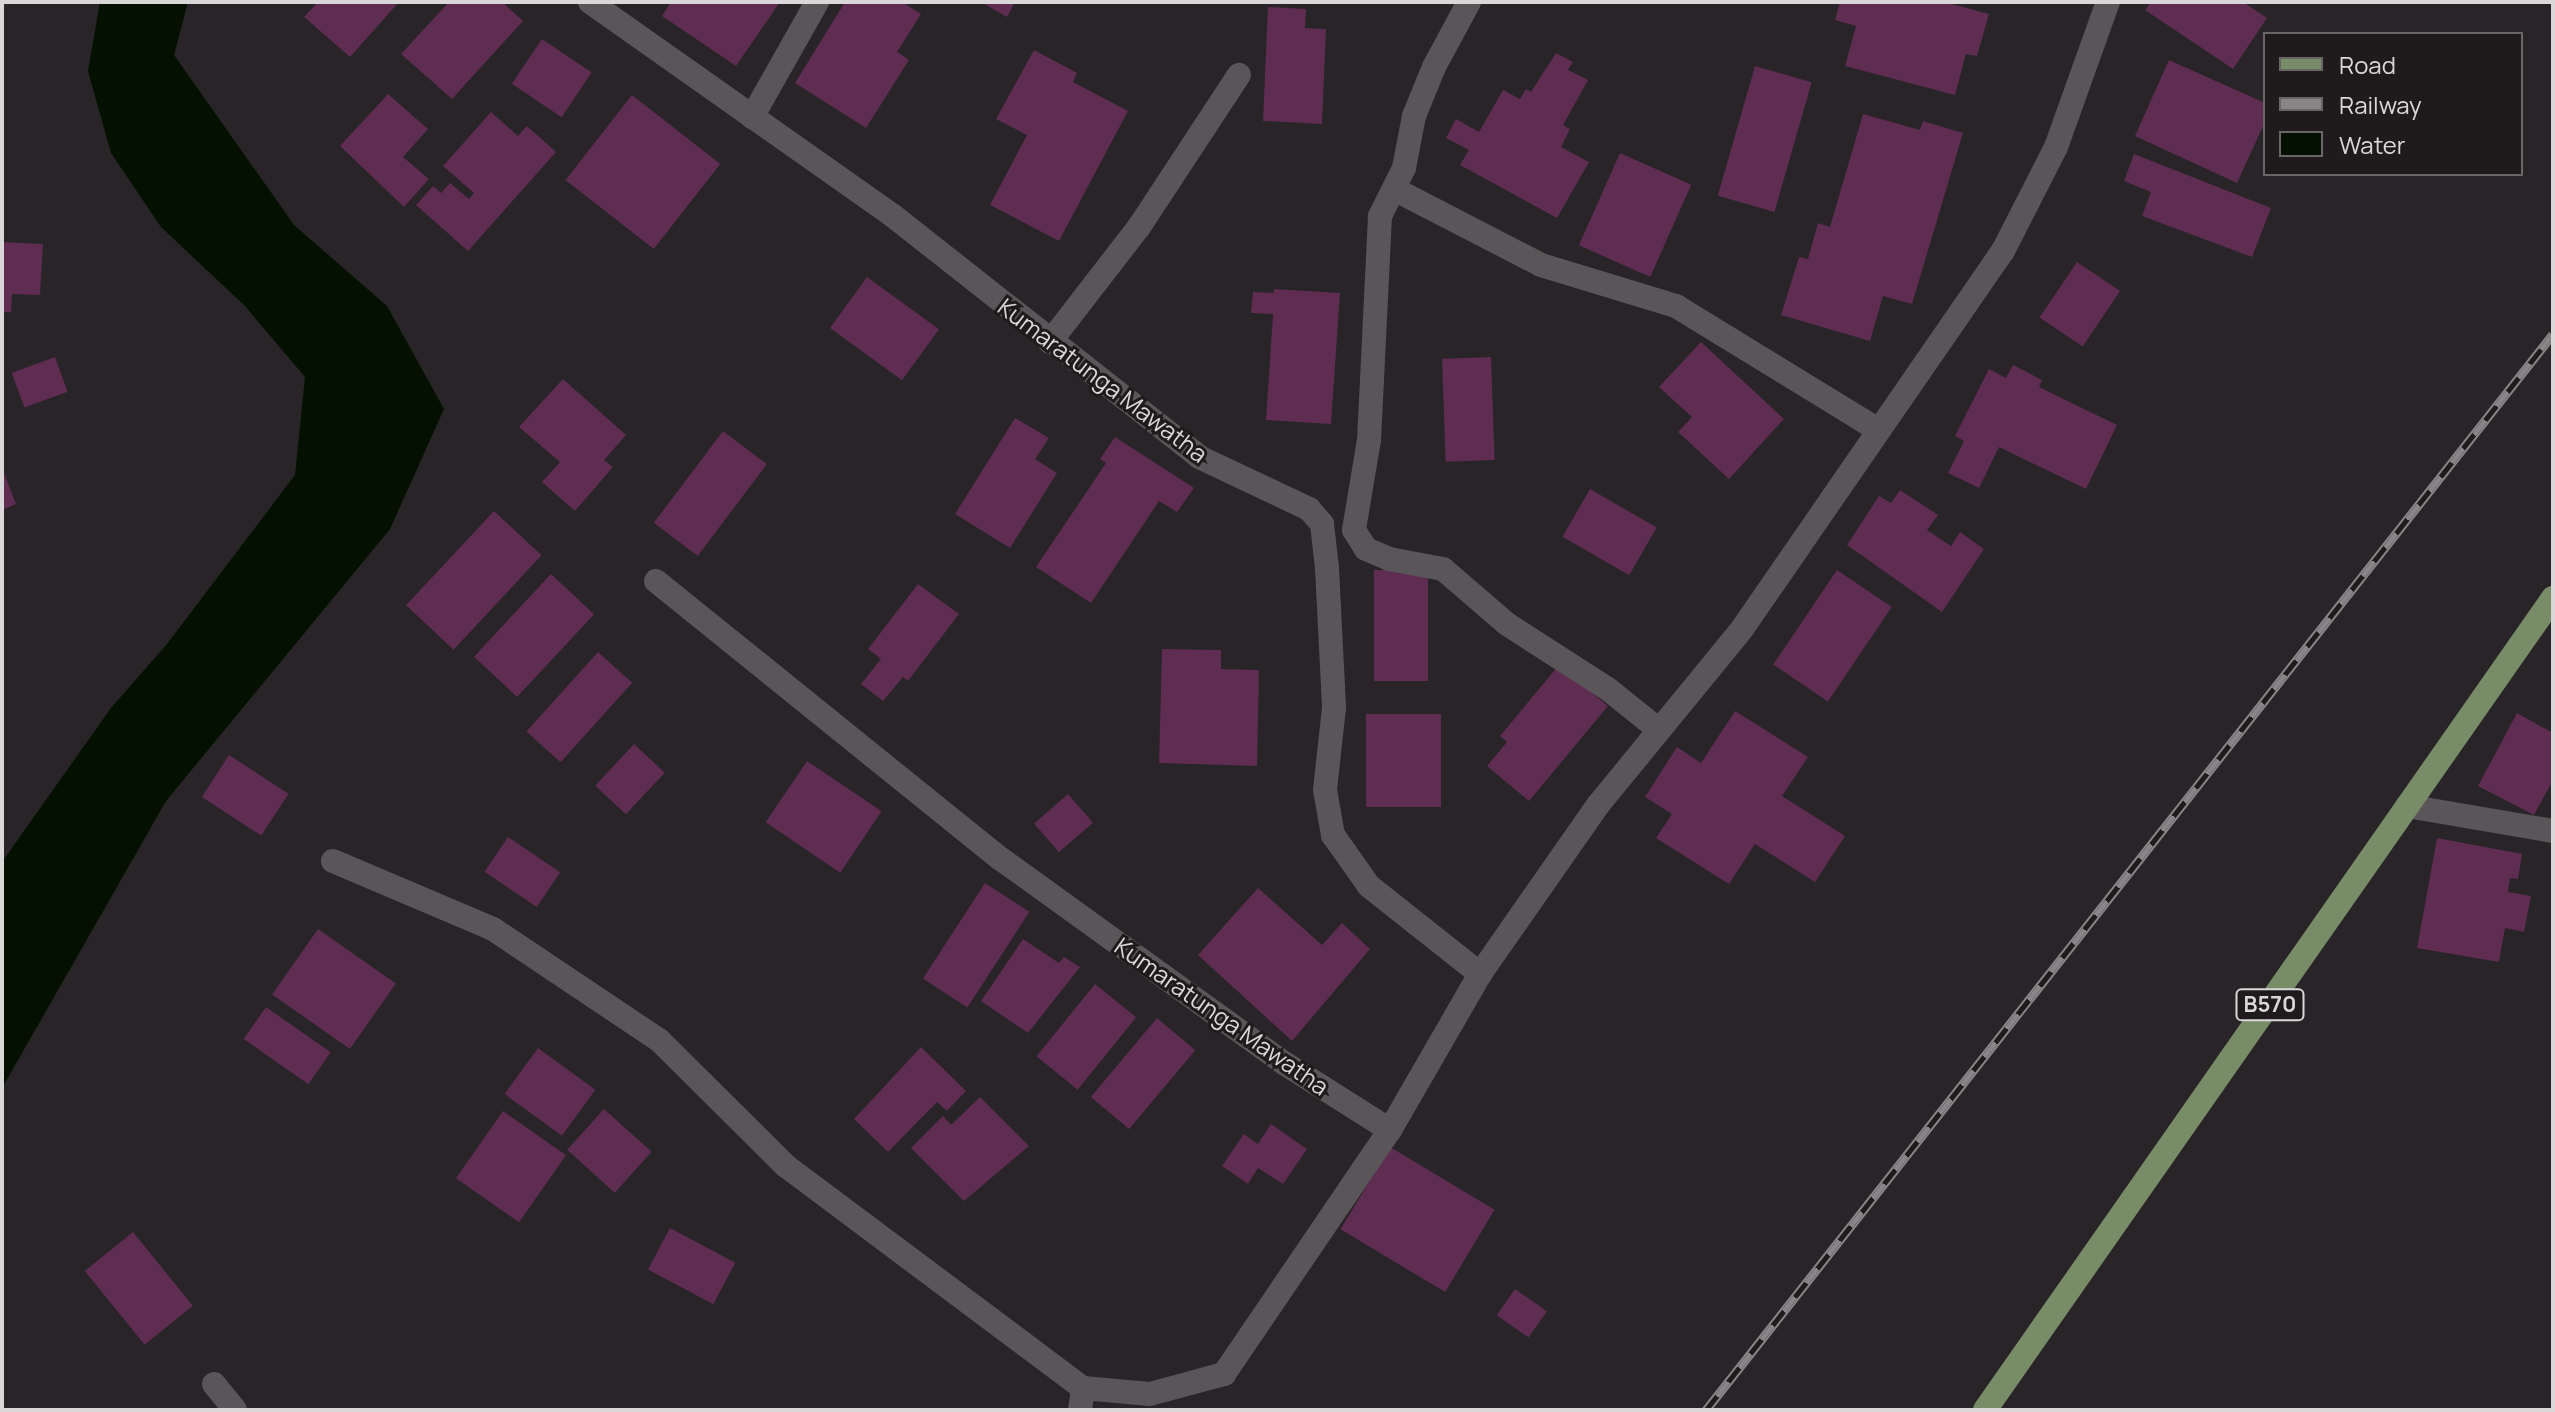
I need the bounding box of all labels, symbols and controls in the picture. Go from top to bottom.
legend [2263,32,2523,176]
text: Road [2339,48,2396,81]
text: Railway [2339,88,2422,121]
text: Water [2339,128,2406,161]
street label: Kumaratunga Mawatha [993,292,1213,468]
street label: Kumaratunga Mawatha [1109,931,1335,1101]
road number: B570 [2234,987,2306,1023]

